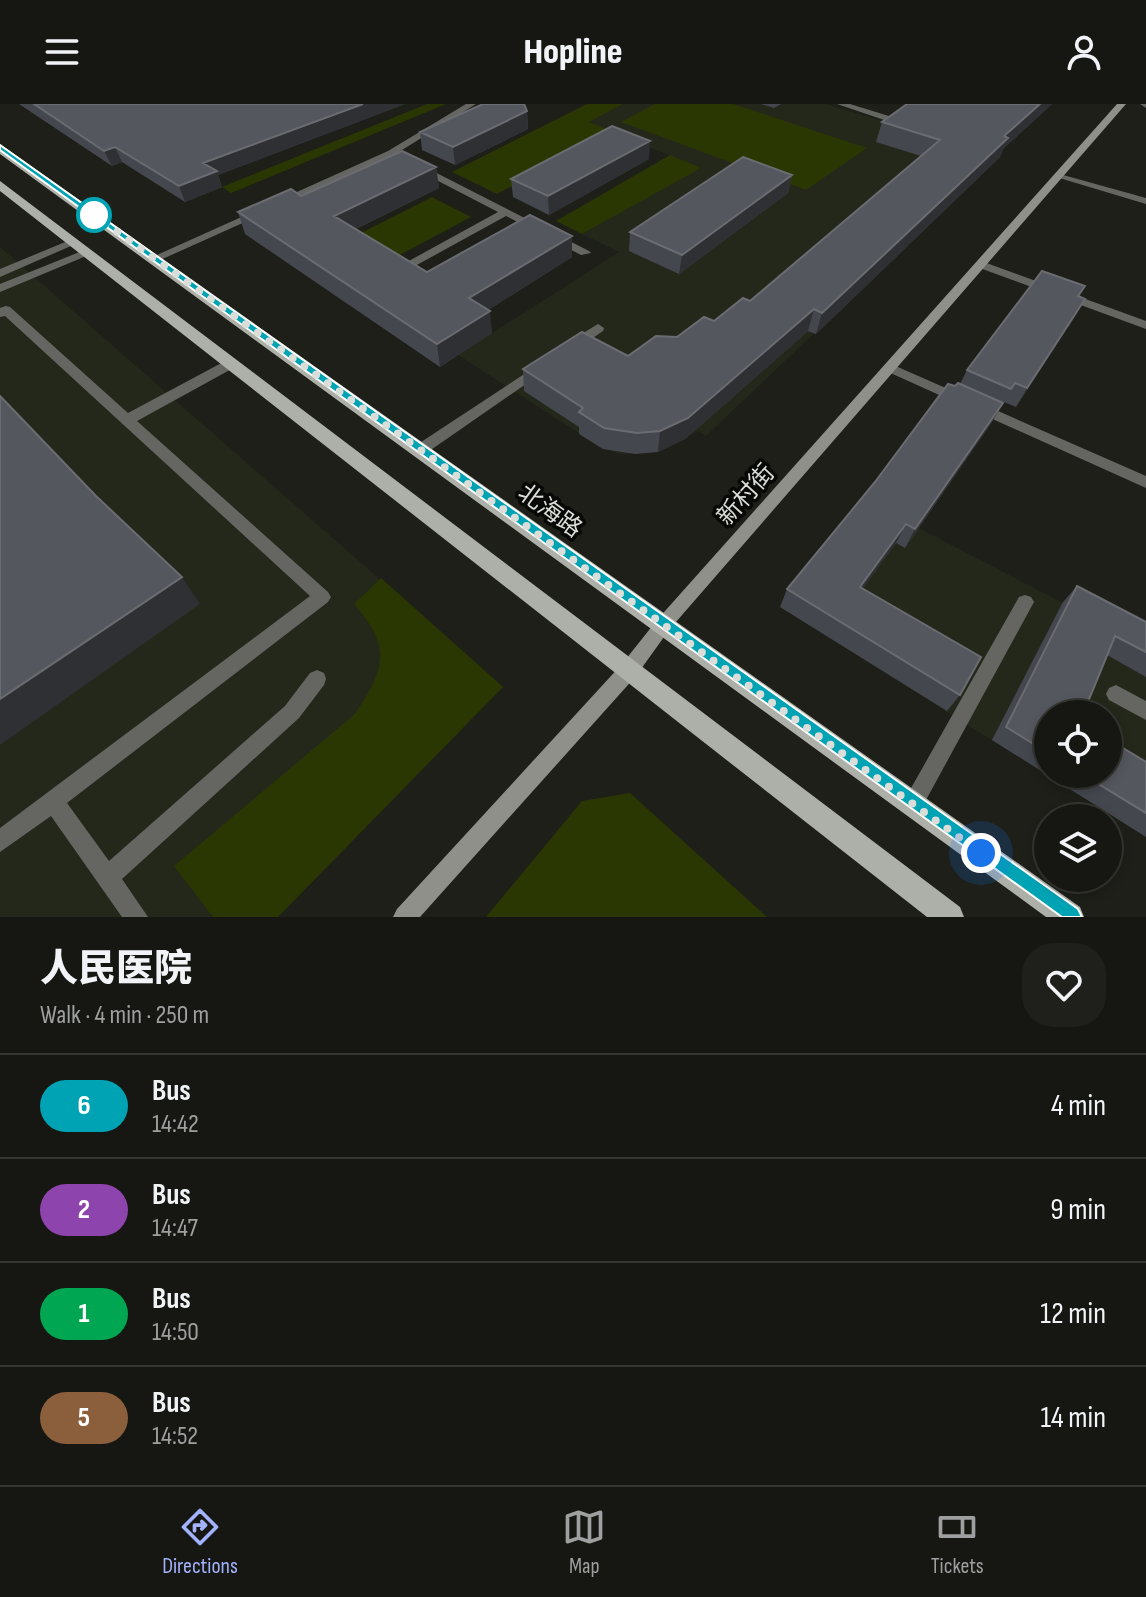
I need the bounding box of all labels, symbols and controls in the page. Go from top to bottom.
icon: menu [40,30,84,74]
icon: person [1062,30,1106,74]
text: Hopline [523,31,623,74]
unlabelled marker [77,198,111,232]
street label: 新村街 [711,459,781,531]
street label: 北海路 [512,478,588,544]
map controls [1034,700,1122,892]
button: locate [1034,700,1122,788]
button: layers [1034,804,1122,892]
your location [961,833,1001,873]
button: heart [1022,943,1106,1027]
text: 人民医院 [40,947,192,992]
text: Walk · 4 min · 250 m [40,1000,209,1031]
text: Bus [152,1073,191,1109]
text: 4 min [1051,1088,1106,1124]
text: 6 [77,1089,91,1122]
text: 14:42 [152,1109,199,1140]
text: Bus [152,1177,191,1213]
text: 9 min [1050,1192,1106,1228]
text: 2 [78,1193,90,1226]
text: 14:47 [152,1213,198,1244]
text: Bus [152,1281,191,1317]
text: 12 min [1040,1296,1106,1332]
text: 1 [79,1297,89,1330]
text: 14:50 [152,1317,199,1348]
text: Bus [152,1385,191,1421]
text: 14 min [1041,1400,1106,1436]
text: 5 [78,1401,90,1434]
text: 14:52 [152,1421,198,1452]
tab: Directions [162,1505,238,1580]
tab: Map [562,1505,606,1580]
tab: Tickets [931,1505,984,1580]

